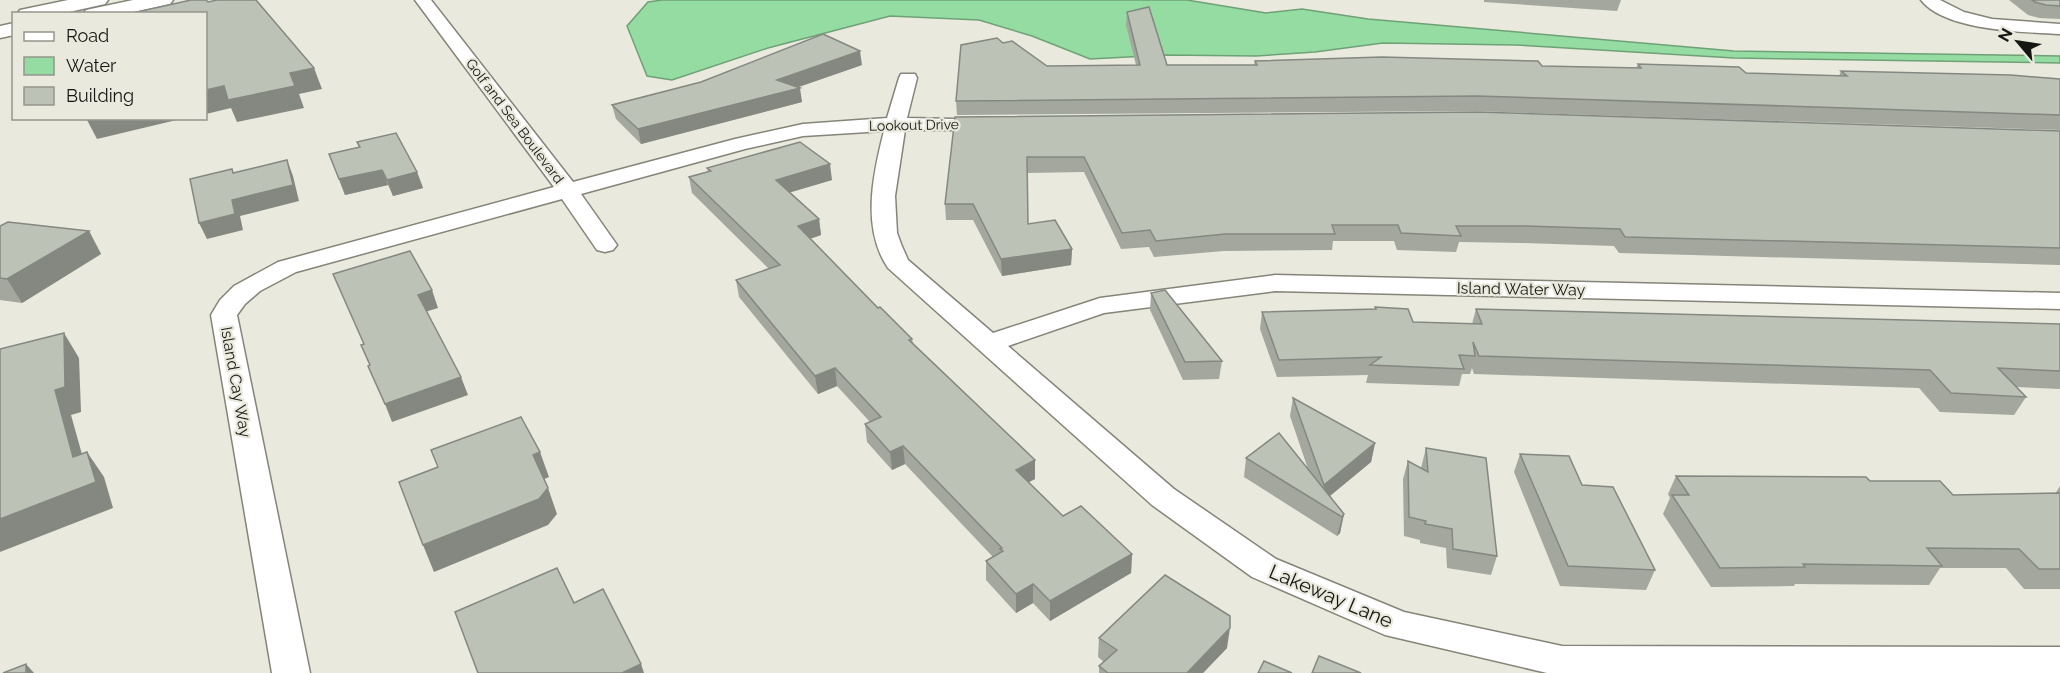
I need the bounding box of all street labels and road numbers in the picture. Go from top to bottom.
street label: Golf and Sea Boulevard [463,55,567,187]
street label: Lookout Drive [869,116,959,134]
street label: Island Water Way [1457,278,1586,300]
street label: Island Cay Way [217,325,255,439]
street label: Lakeway Lane [1266,559,1397,633]

